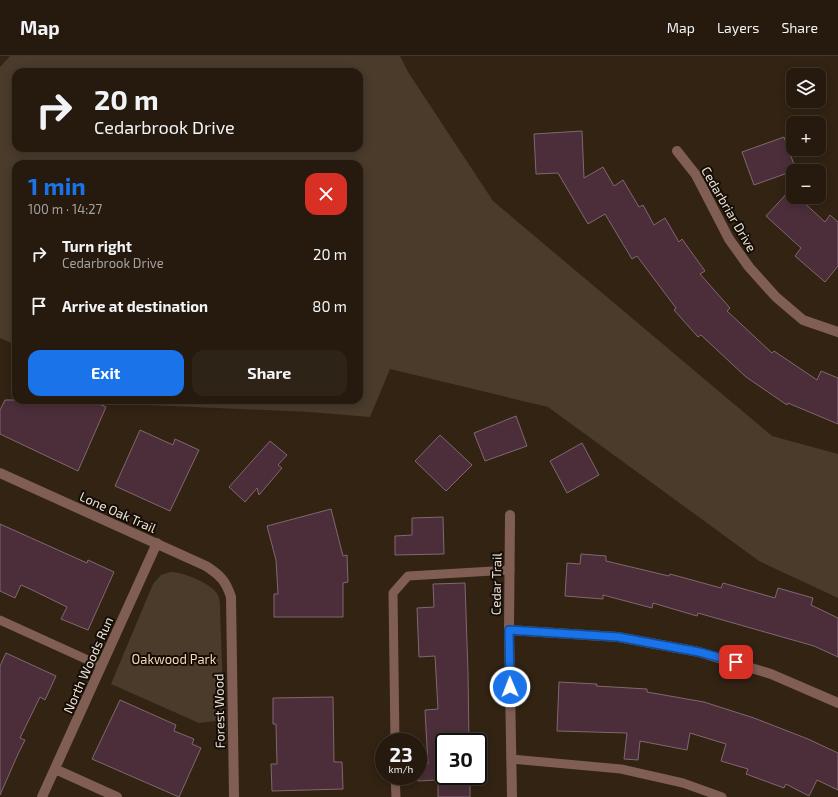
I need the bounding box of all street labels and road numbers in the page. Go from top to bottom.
street label: Cedarbriar Drive [698,163,760,255]
street label: Lone Oak Trail [77,488,159,536]
street label: Cedar Trail [487,553,505,615]
street label: North Woods Run [60,614,116,716]
street label: Forest Wood [210,673,228,749]

